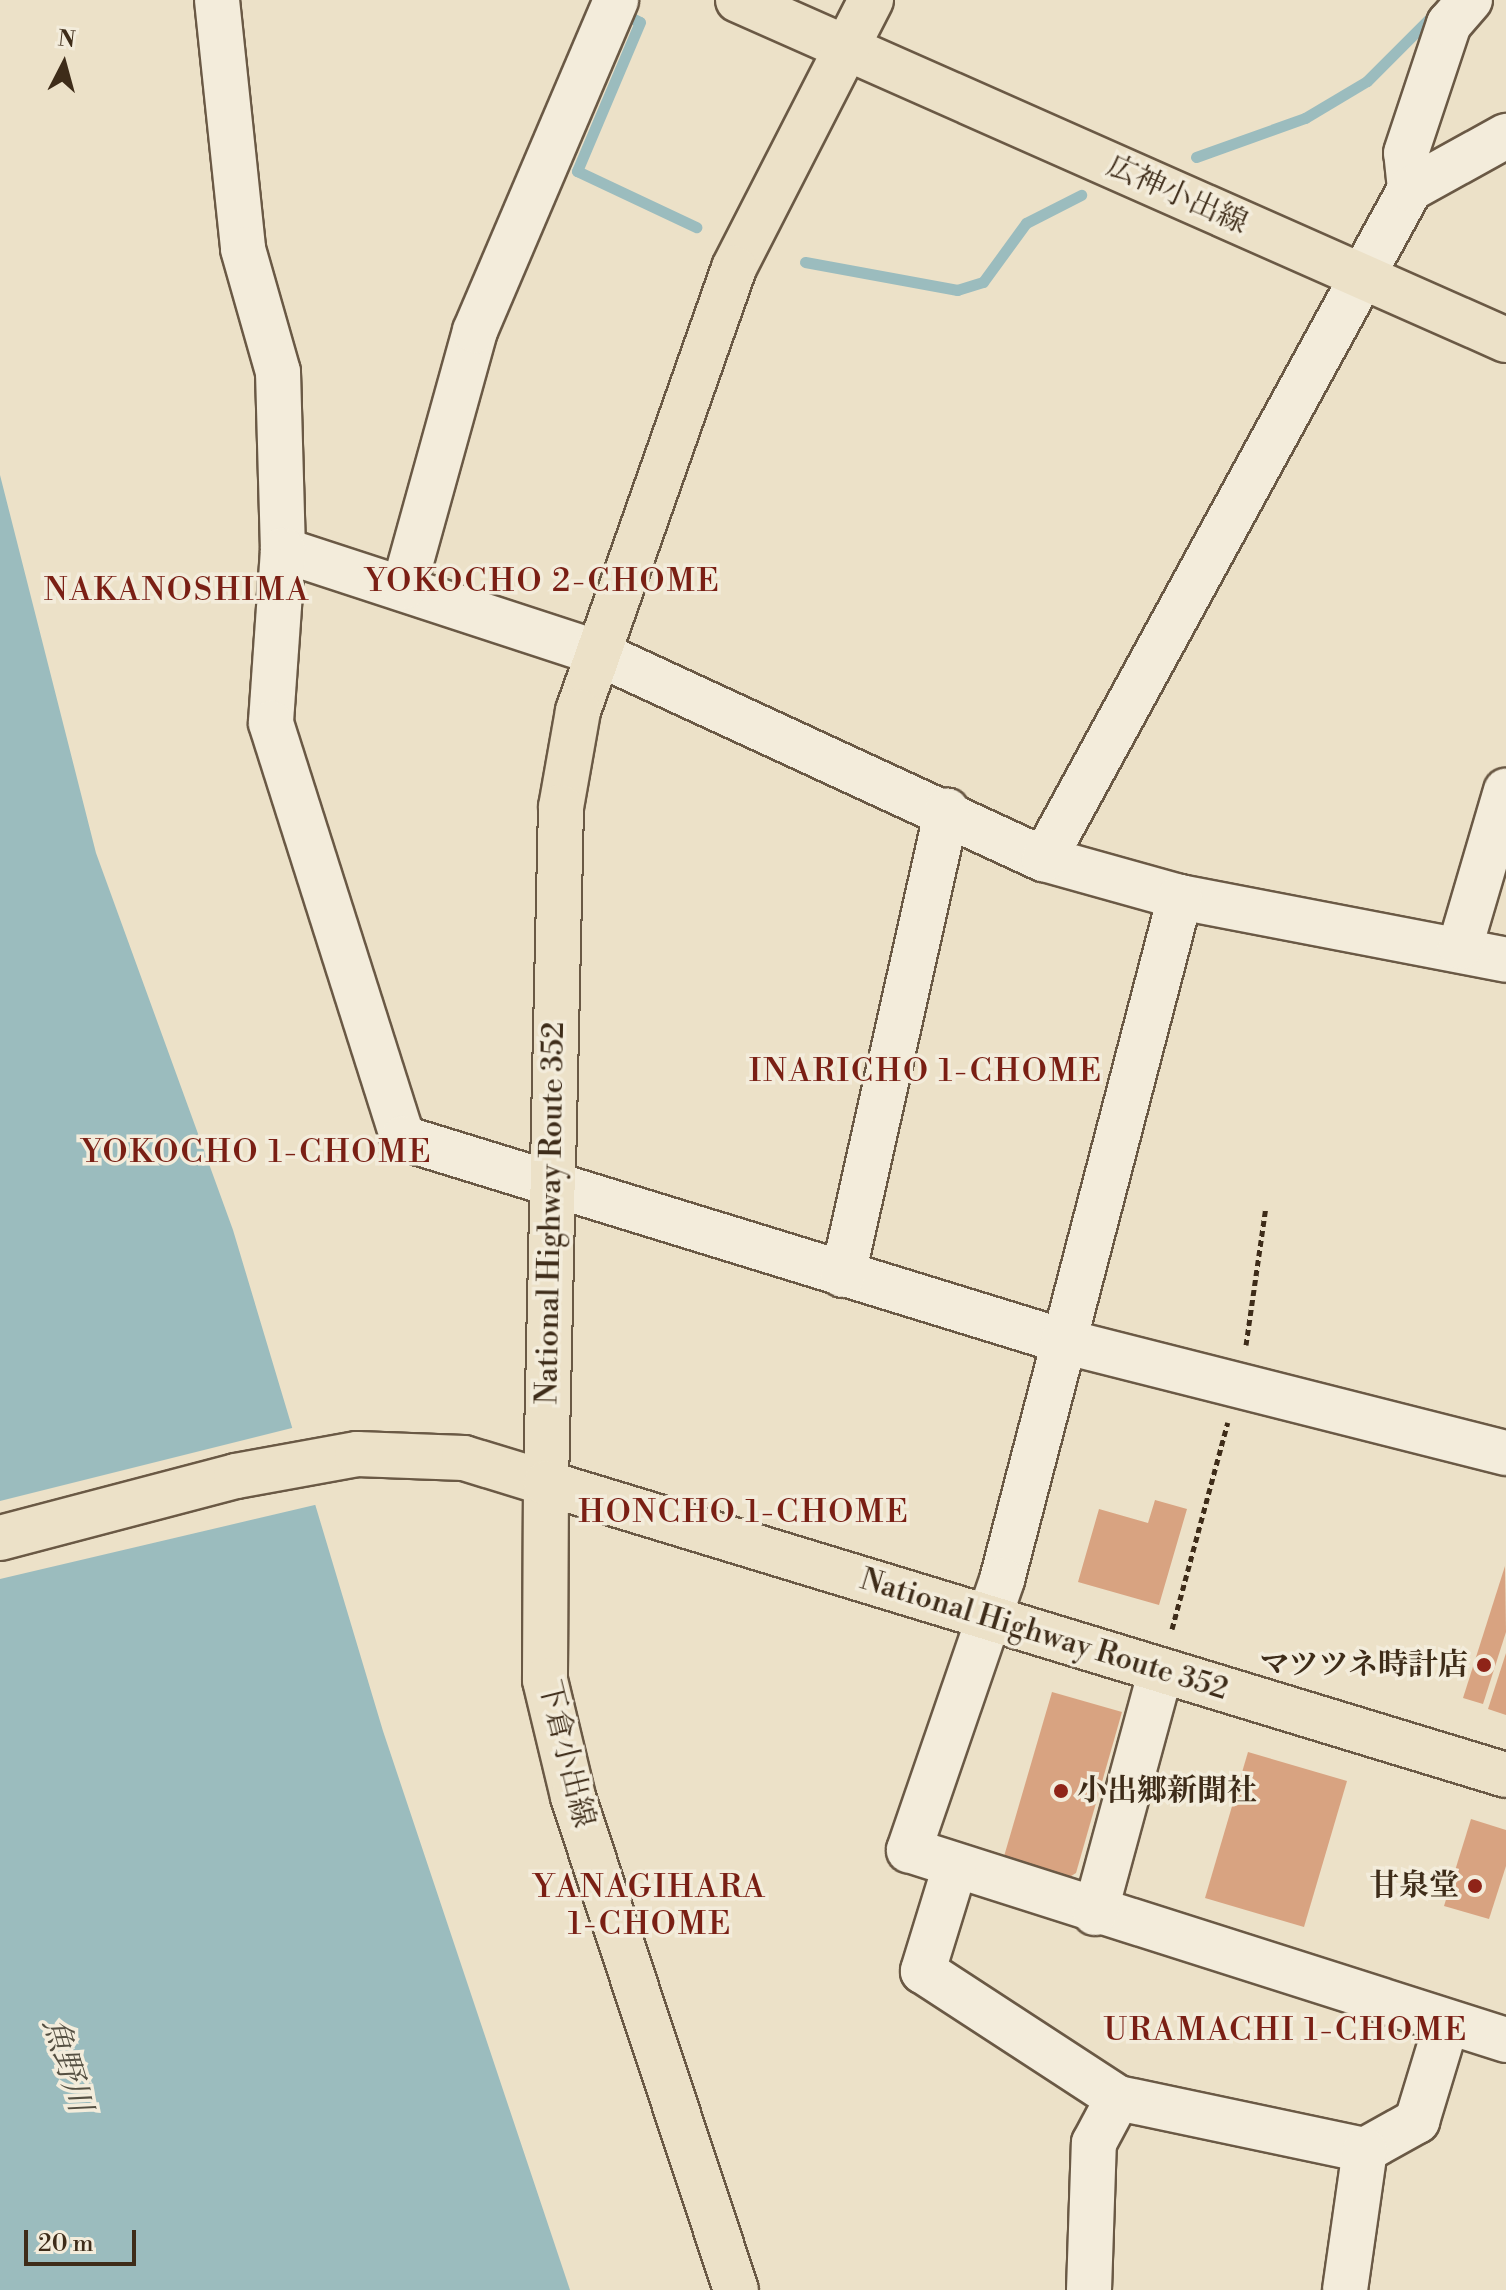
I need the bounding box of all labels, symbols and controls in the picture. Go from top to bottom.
north arrow [24,24,104,104]
text: N [56,25,77,54]
street label: 広神小出線 [1101,148,1253,242]
district label: YOKOCHO 2-CHOME [365,562,721,600]
district label: NAKANOSHIMA [44,571,310,609]
street label: National Highway Route 352 [530,1021,572,1405]
district label: INARICHO 1-CHOME [749,1052,1103,1090]
district label: YOKOCHO 1-CHOME [81,1133,433,1171]
district label: HONCHO 1-CHOME [578,1493,910,1531]
street label: National Highway Route 352 [856,1562,1232,1708]
place label: マツツネ時計店 [1258,1647,1468,1683]
marker: マツツネ時計店 [1475,1656,1493,1674]
street label: 下倉小出線 [530,1677,602,1831]
place label: 小出郷新聞社 [1077,1773,1257,1809]
marker: 小出郷新聞社 [1052,1782,1070,1800]
place label: 甘泉堂 [1369,1868,1459,1904]
district label: YANAGIHARA 1-CHOME [533,1869,767,1944]
marker: 甘泉堂 [1466,1877,1484,1895]
district label: URAMACHI 1-CHOME [1104,2011,1468,2049]
water label: 魚野川 [35,2013,99,2117]
scale bar [28,2214,140,2264]
text: 20 m [38,2229,94,2259]

